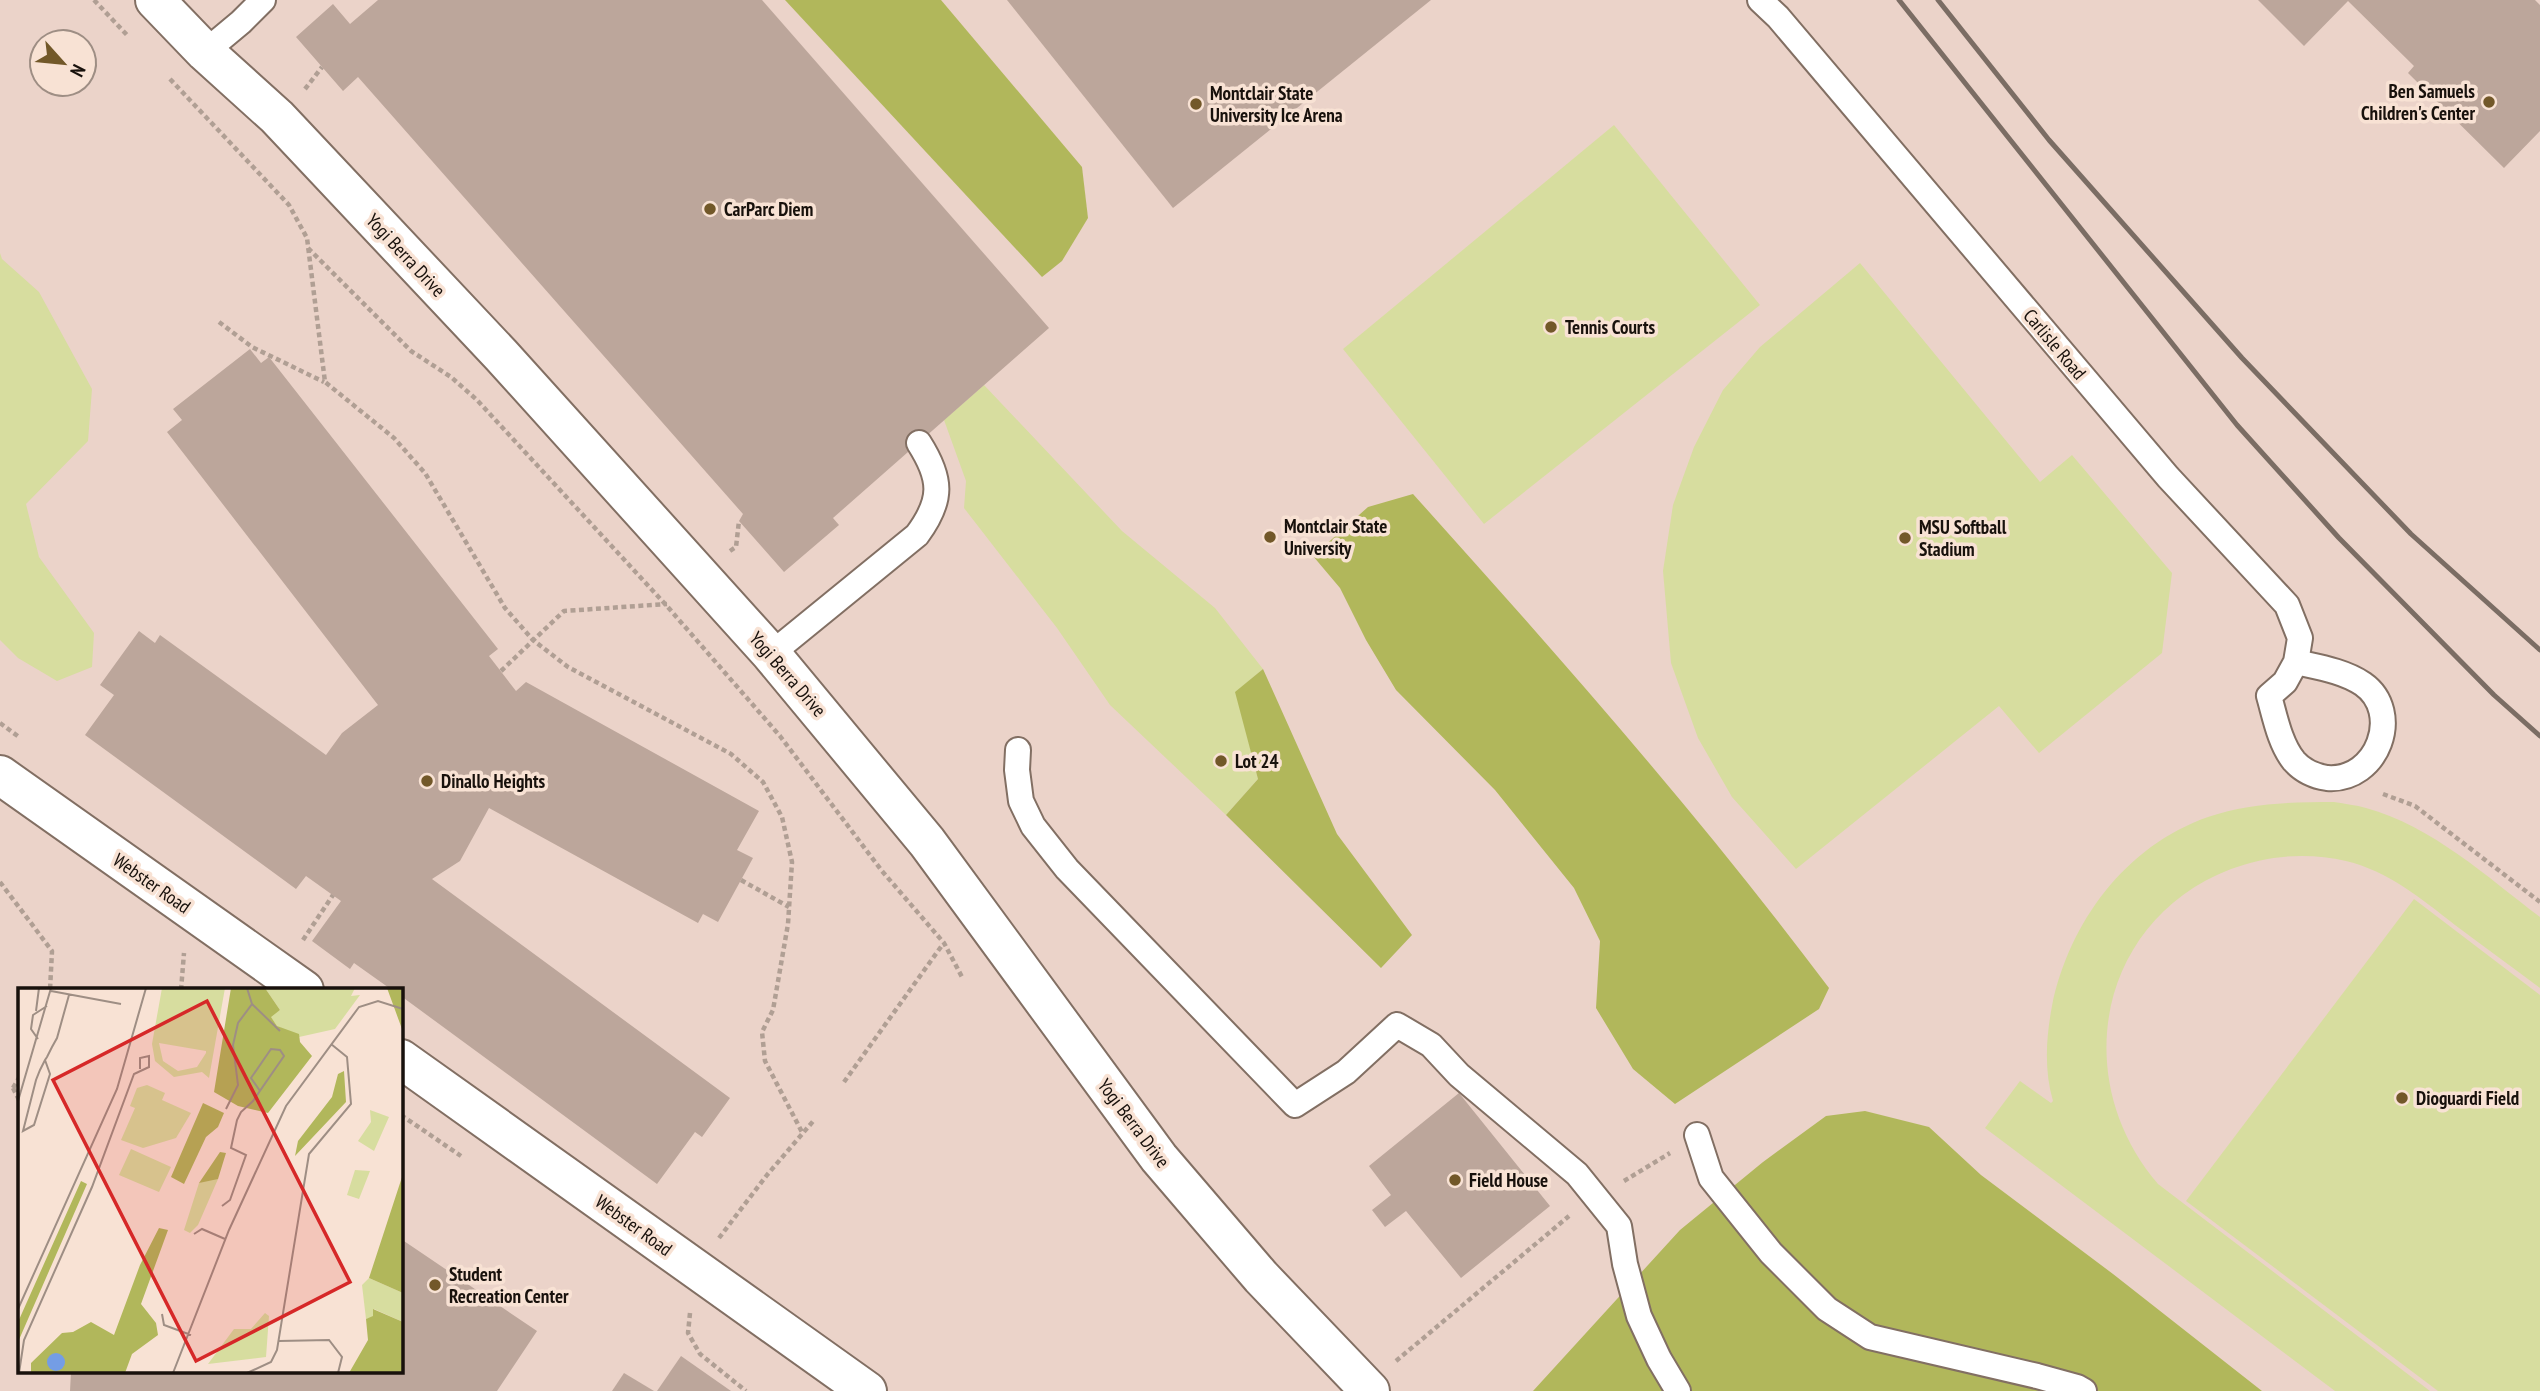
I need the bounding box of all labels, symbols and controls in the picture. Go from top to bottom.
north arrow [28,28,98,98]
text: N [65,61,91,81]
place label: Ben Samuels Children's Center [2361,79,2475,125]
place label: Montclair State University Ice Arena [1210,81,1343,127]
marker: Ben Samuels Children's Center [2481,94,2497,110]
marker: Montclair State University Ice Arena [1188,96,1204,112]
place label: CarParc Diem [724,197,813,221]
marker: CarParc Diem [702,201,718,217]
street label: Yogi Berra Drive [361,208,451,302]
street label: Carlisle Road [2019,304,2091,384]
place label: Tennis Courts [1565,315,1655,339]
marker: Tennis Courts [1543,319,1559,335]
place label: Montclair State University [1284,514,1387,560]
place label: MSU Softball Stadium [1919,515,2007,561]
marker: Montclair State University [1262,529,1278,545]
marker: MSU Softball Stadium [1897,530,1913,546]
street label: Yogi Berra Drive [744,626,832,722]
place label: Lot 24 [1235,749,1279,773]
marker: Lot 24 [1213,753,1229,769]
place label: Dinallo Heights [441,769,545,793]
marker: Dinallo Heights [419,773,435,789]
street label: Webster Road [109,848,195,918]
inset map [18,988,402,1374]
street label: Yogi Berra Drive [1093,1074,1175,1172]
place label: Dioguardi Field [2416,1086,2519,1110]
marker: Dioguardi Field [2394,1090,2410,1106]
place label: Field House [1469,1168,1548,1192]
marker: Field House [1447,1172,1463,1188]
street label: Webster Road [591,1189,677,1261]
place label: Student Recreation Center [449,1262,569,1308]
marker: Student Recreation Center [427,1277,443,1293]

